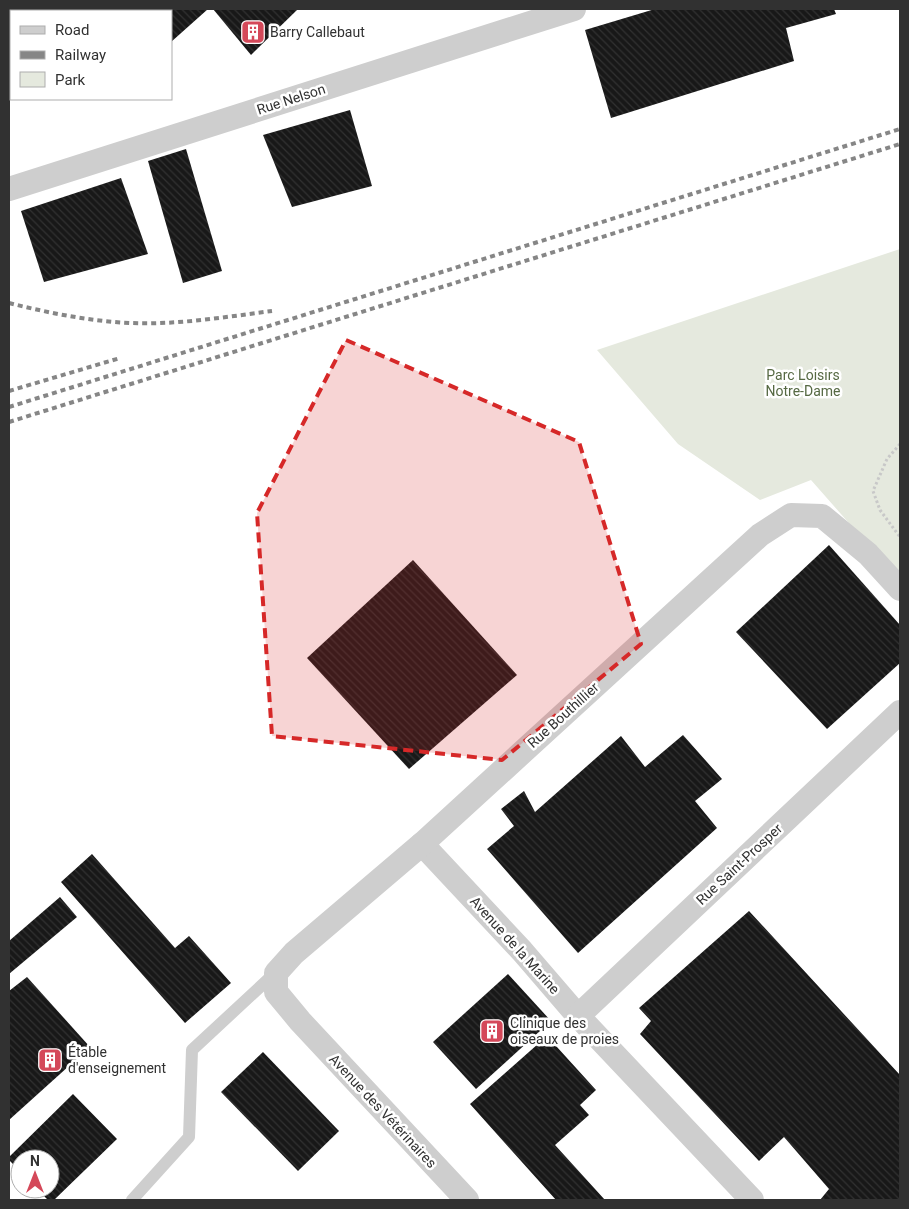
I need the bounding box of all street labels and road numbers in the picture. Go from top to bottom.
street label: Rue Nelson [255,80,327,118]
street label: Rue Bouthillier [524,679,602,751]
street label: Rue Saint-Prosper [693,820,785,908]
street label: Avenue de la Marine [467,893,563,997]
street label: Avenue des Vétérinaires [326,1051,440,1171]

